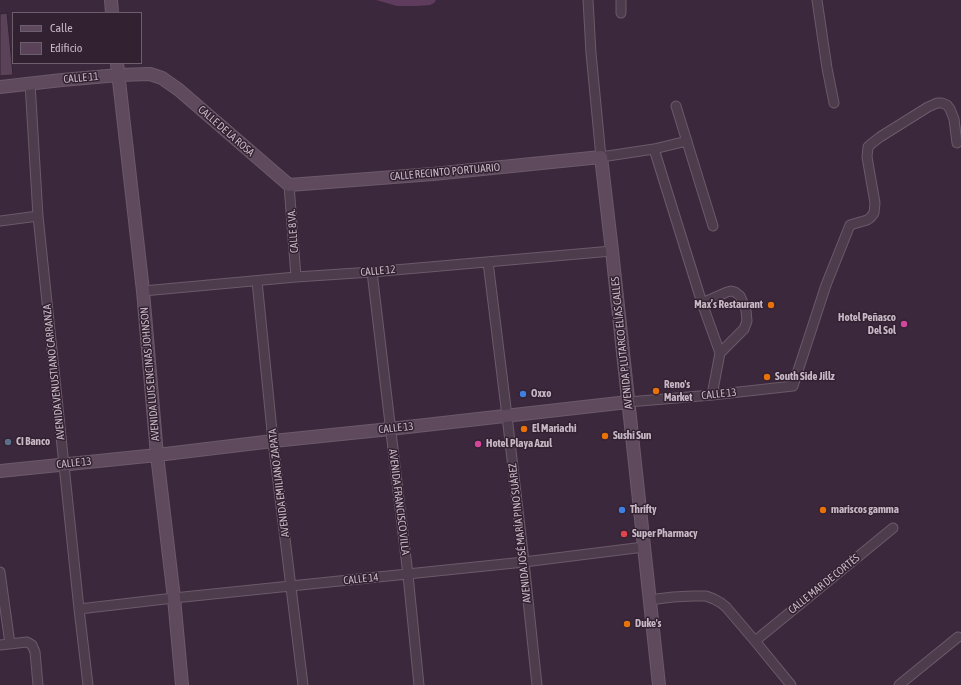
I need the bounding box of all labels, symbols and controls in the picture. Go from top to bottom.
legend [12,12,142,64]
text: Calle [50,21,73,35]
text: Edificio [50,41,82,55]
street label: CALLE 11 [63,70,99,86]
street label: CALLE DE LA ROSA [195,103,257,159]
street label: CALLE RECINTO PORTUARIO [389,161,501,183]
street label: CALLE 8 VA. [285,208,301,254]
street label: CALLE 12 [360,263,396,279]
street label: AVENIDA PLUTARCO ELÍAS CALLES [608,276,636,410]
place label: Max’s Restaurant [694,298,763,312]
marker: Max’s Restaurant [766,300,776,310]
street label: AVENIDA VENUSTIANO CARRANZA [40,304,68,440]
street label: AVENIDA LUIS ENCINAS JOHNSON [138,306,162,442]
place label: Hotel Peñasco Del Sol [838,311,896,337]
marker: Hotel Peñasco Del Sol [899,319,909,329]
place label: South Side Jillz [775,370,835,384]
marker: South Side Jillz [762,372,772,382]
place label: Reno's Market [664,378,693,404]
marker: Reno's Market [651,386,661,396]
street label: CALLE 13 [701,386,737,402]
place label: Oxxo [531,387,551,401]
marker: Oxxo [518,389,528,399]
street label: CALLE 13 [378,420,414,436]
place label: El Mariachi [532,422,576,436]
marker: El Mariachi [519,424,529,434]
street label: AVENIDA EMILIANO ZAPATA [266,428,292,538]
place label: Sushi Sun [613,429,651,443]
marker: Sushi Sun [600,431,610,441]
place label: CI Banco [16,435,50,449]
marker: CI Banco [3,437,13,447]
place label: Hotel Playa Azul [486,437,552,451]
marker: Hotel Playa Azul [473,439,483,449]
street label: AVENIDA FRANCISCO VILLA [386,448,412,556]
street label: CALLE 13 [56,455,92,471]
street label: AVENIDA JOSÉ MARÍA PINO SUÁREZ [506,462,534,604]
place label: Thrifty [630,503,656,517]
place label: mariscos gamma [831,503,899,517]
marker: Thrifty [617,505,627,515]
marker: mariscos gamma [818,505,828,515]
place label: Super Pharmacy [632,527,698,541]
marker: Super Pharmacy [619,529,629,539]
street label: CALLE MAR DE CORTÉS [786,551,862,617]
street label: CALLE 14 [343,571,379,587]
place label: Duke's [635,617,661,631]
marker: Duke's [622,619,632,629]

